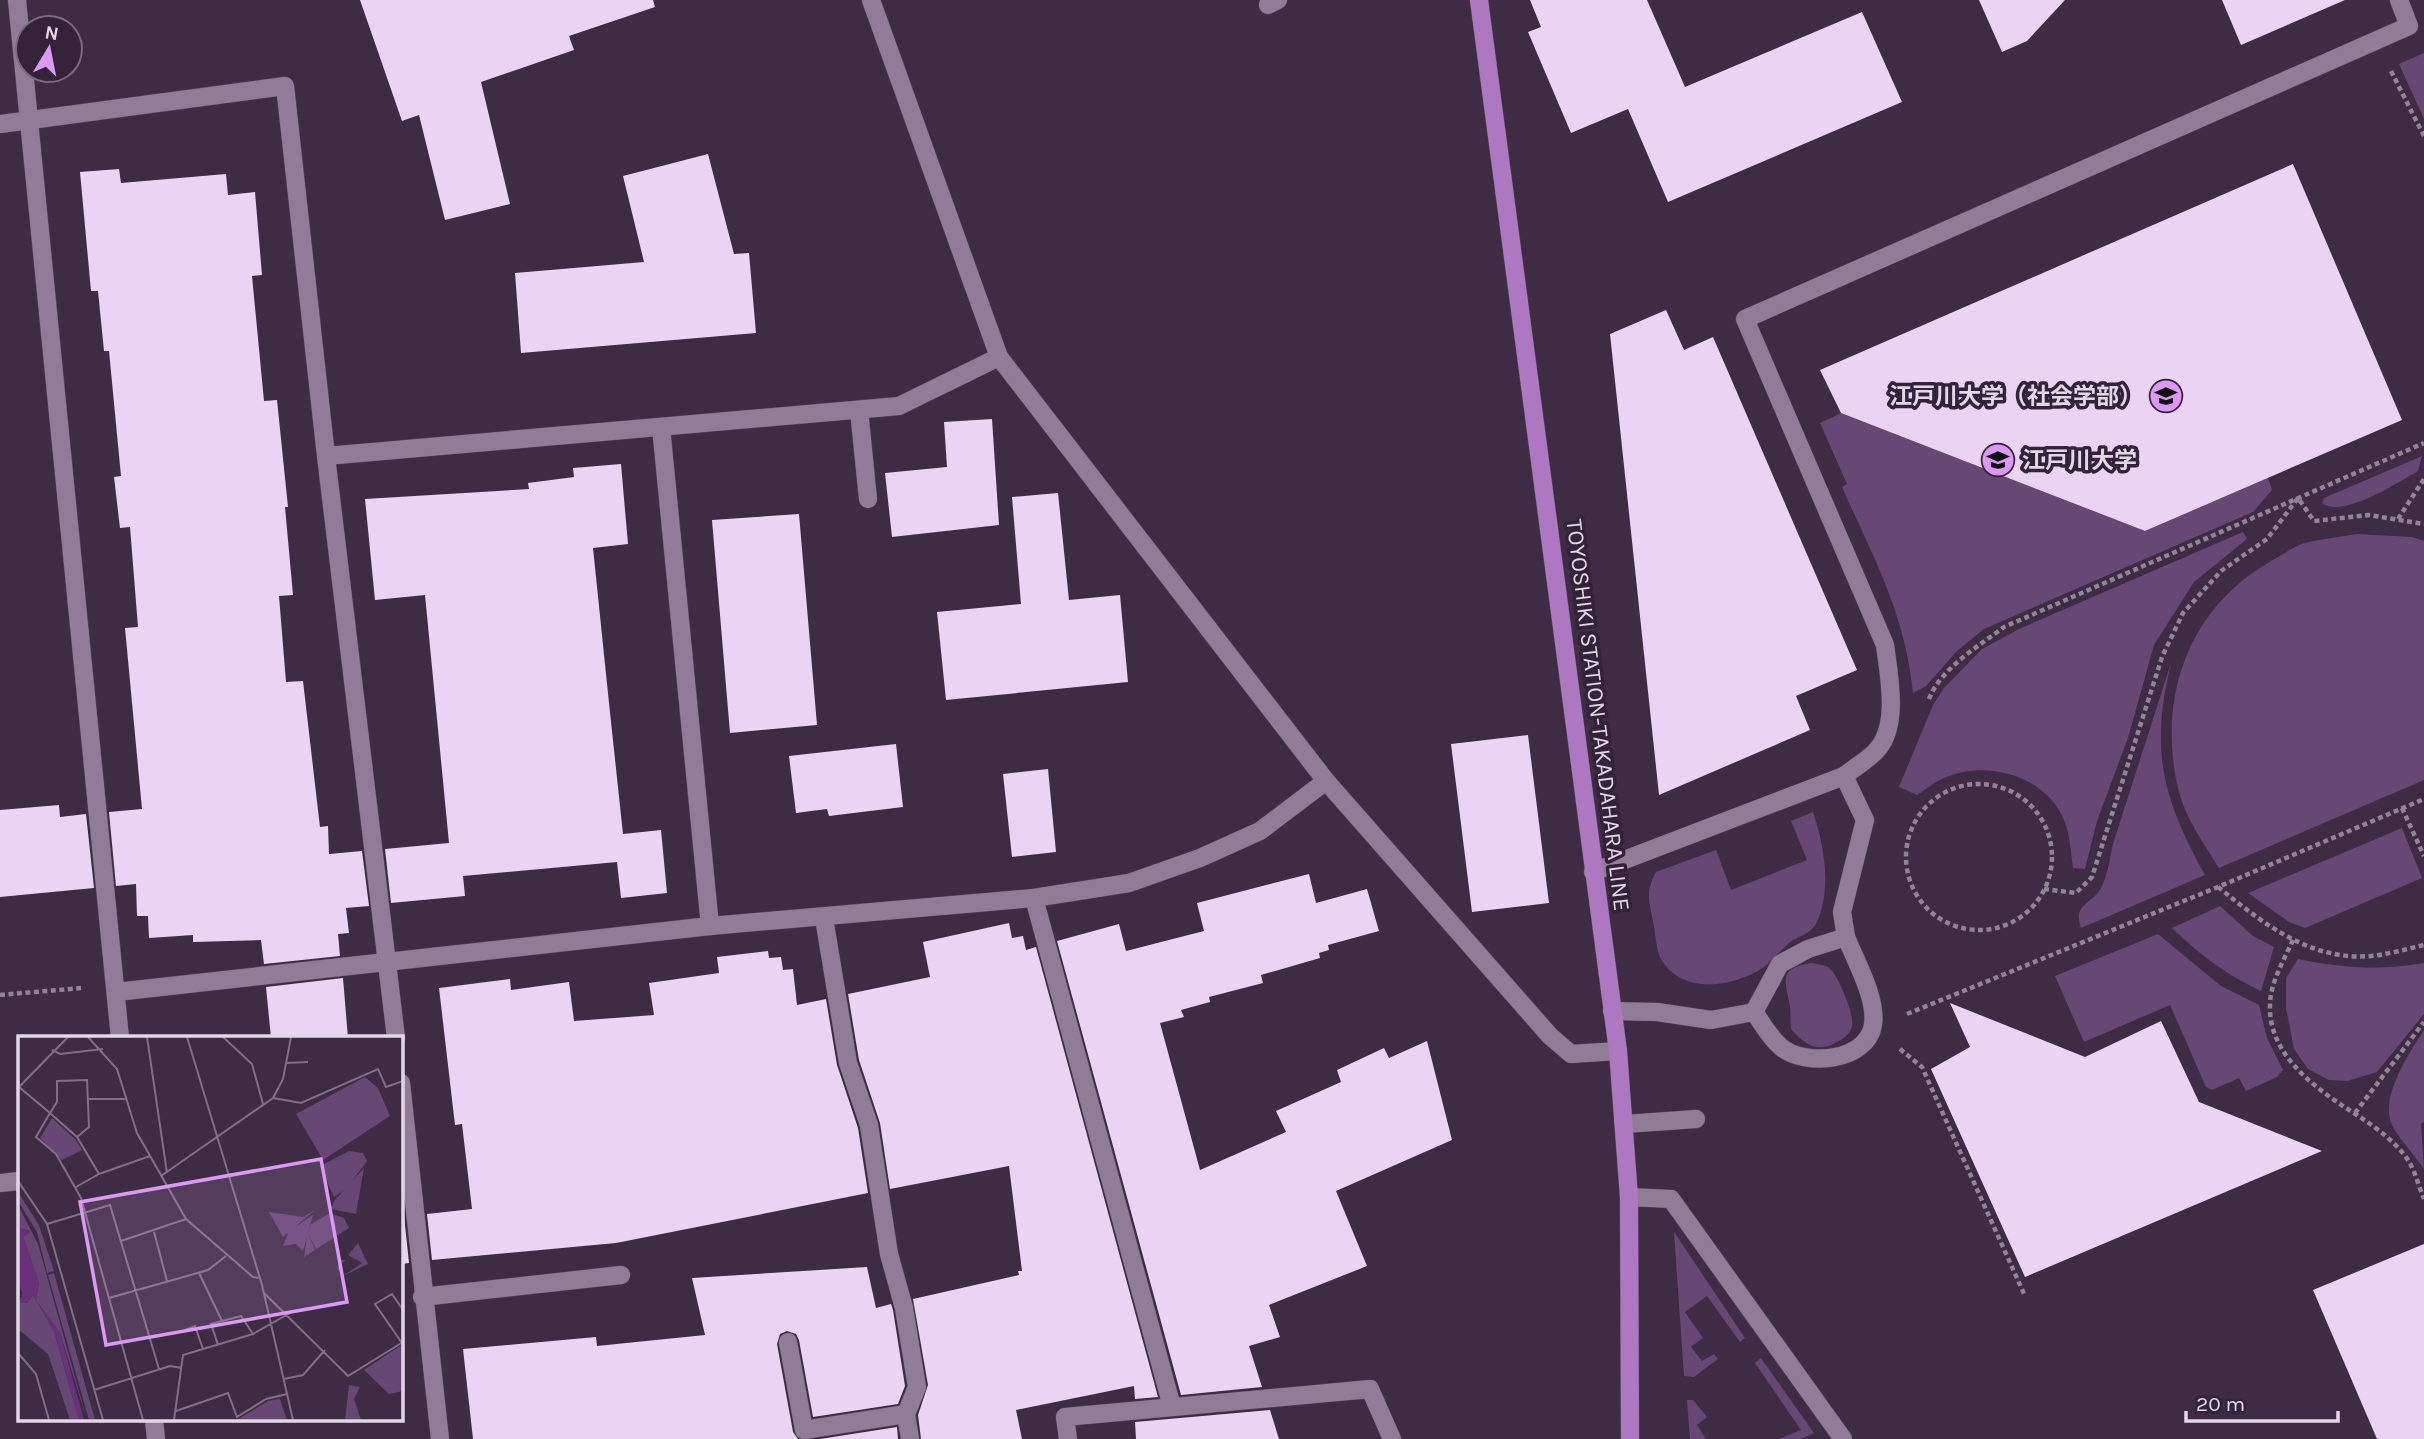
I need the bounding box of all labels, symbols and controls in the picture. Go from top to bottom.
north arrow [14,14,84,84]
text: N [43,21,60,45]
school or university icon: 江戸川大学（社会学部） [2147,377,2185,415]
place label: 江戸川大学（社会学部） [1889,383,2142,410]
school or university icon: 江戸川大学 [1979,441,2017,479]
place label: 江戸川大学 [2022,447,2137,474]
street label: TOYOSHIKI STATION-TAKADAHARA LINE [1561,518,1635,912]
inset map [18,1036,402,1422]
scale bar [2186,1380,2338,1424]
text: 20 m [2196,1392,2245,1416]

